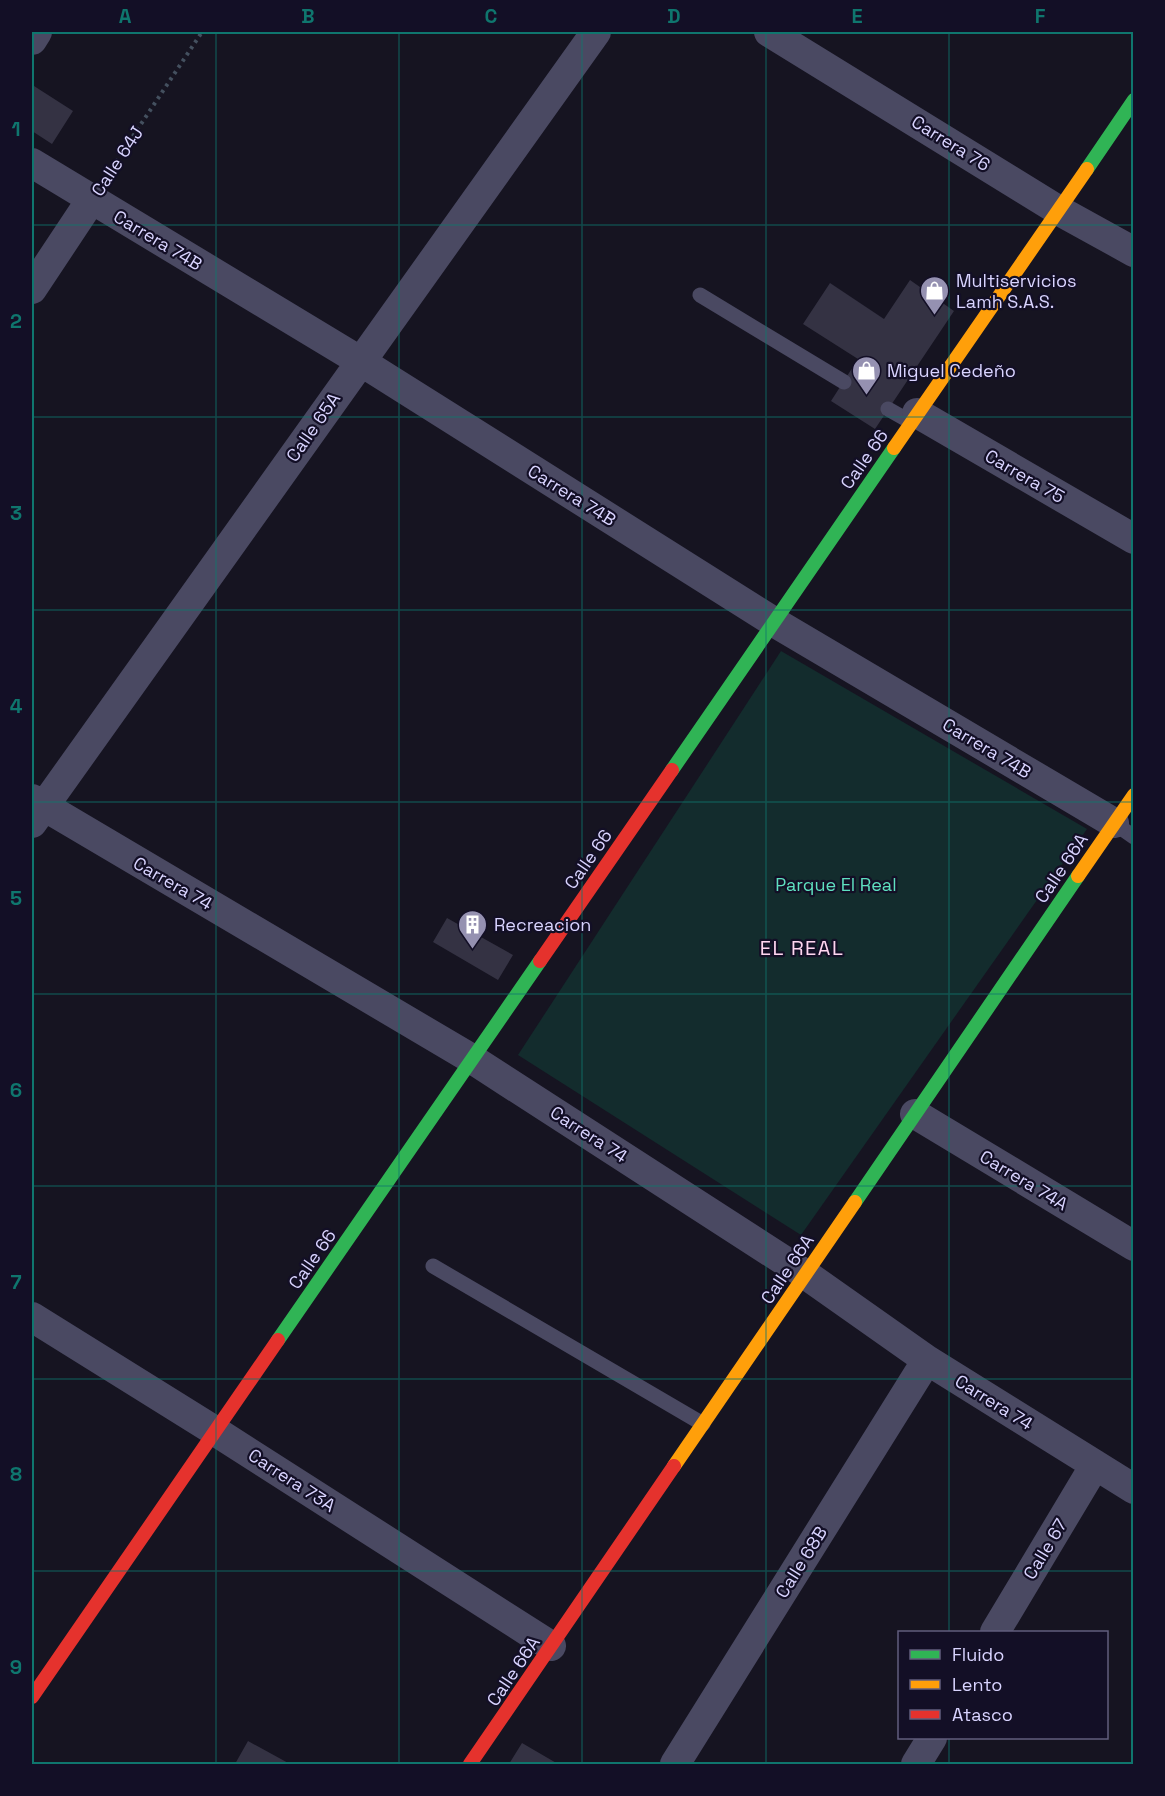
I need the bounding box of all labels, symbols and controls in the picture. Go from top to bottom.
text: A [119,3,132,29]
text: B [301,3,315,29]
text: C [485,3,498,29]
text: D [667,3,681,29]
text: E [851,3,863,29]
text: F [1035,3,1046,29]
street label: Carrera 76 [907,110,995,176]
text: 1 [11,116,21,142]
street label: Calle 64J [86,122,148,200]
street label: Carrera 74B [109,205,207,275]
place label: Multiservicios Lamh S.A.S. [956,269,1077,313]
shop icon: Multiservicios Lamh S.A.S. [919,274,951,316]
text: 2 [10,308,22,334]
shop icon: Miguel Cedeño [850,354,882,396]
place label: Miguel Cedeño [887,359,1016,382]
street label: Calle 65A [281,388,345,466]
street label: Calle 66 [835,425,893,493]
street label: Carrera 75 [981,444,1069,508]
street label: Carrera 74B [524,459,620,531]
text: 3 [10,500,22,526]
text: 4 [10,693,23,719]
street label: Carrera 74B [938,713,1036,783]
street label: Calle 66 [559,825,617,893]
street label: Calle 66A [1029,829,1093,907]
street label: Carrera 74 [129,851,217,915]
park label: Parque El Real [775,873,897,896]
text: 5 [10,885,22,911]
building icon: Recreacion [457,908,489,950]
place label: Recreacion [494,913,591,936]
district label: EL REAL [760,935,844,961]
text: 6 [10,1077,22,1103]
street label: Carrera 74 [546,1100,632,1168]
street label: Carrera 74A [976,1145,1072,1215]
street label: Calle 66 [283,1225,341,1293]
street label: Calle 66A [755,1230,819,1308]
text: 7 [10,1269,22,1295]
street label: Carrera 74 [951,1369,1037,1435]
street label: Carrera 73A [244,1443,340,1517]
text: 8 [10,1461,22,1487]
street label: Calle 67 [1018,1514,1072,1584]
street label: Calle 68B [770,1522,832,1602]
legend [898,1631,1108,1739]
street label: Calle 66A [481,1632,545,1710]
text: Fluido [952,1643,1004,1666]
text: 9 [10,1654,22,1680]
text: Lento [952,1673,1002,1696]
text: Atasco [952,1703,1013,1726]

